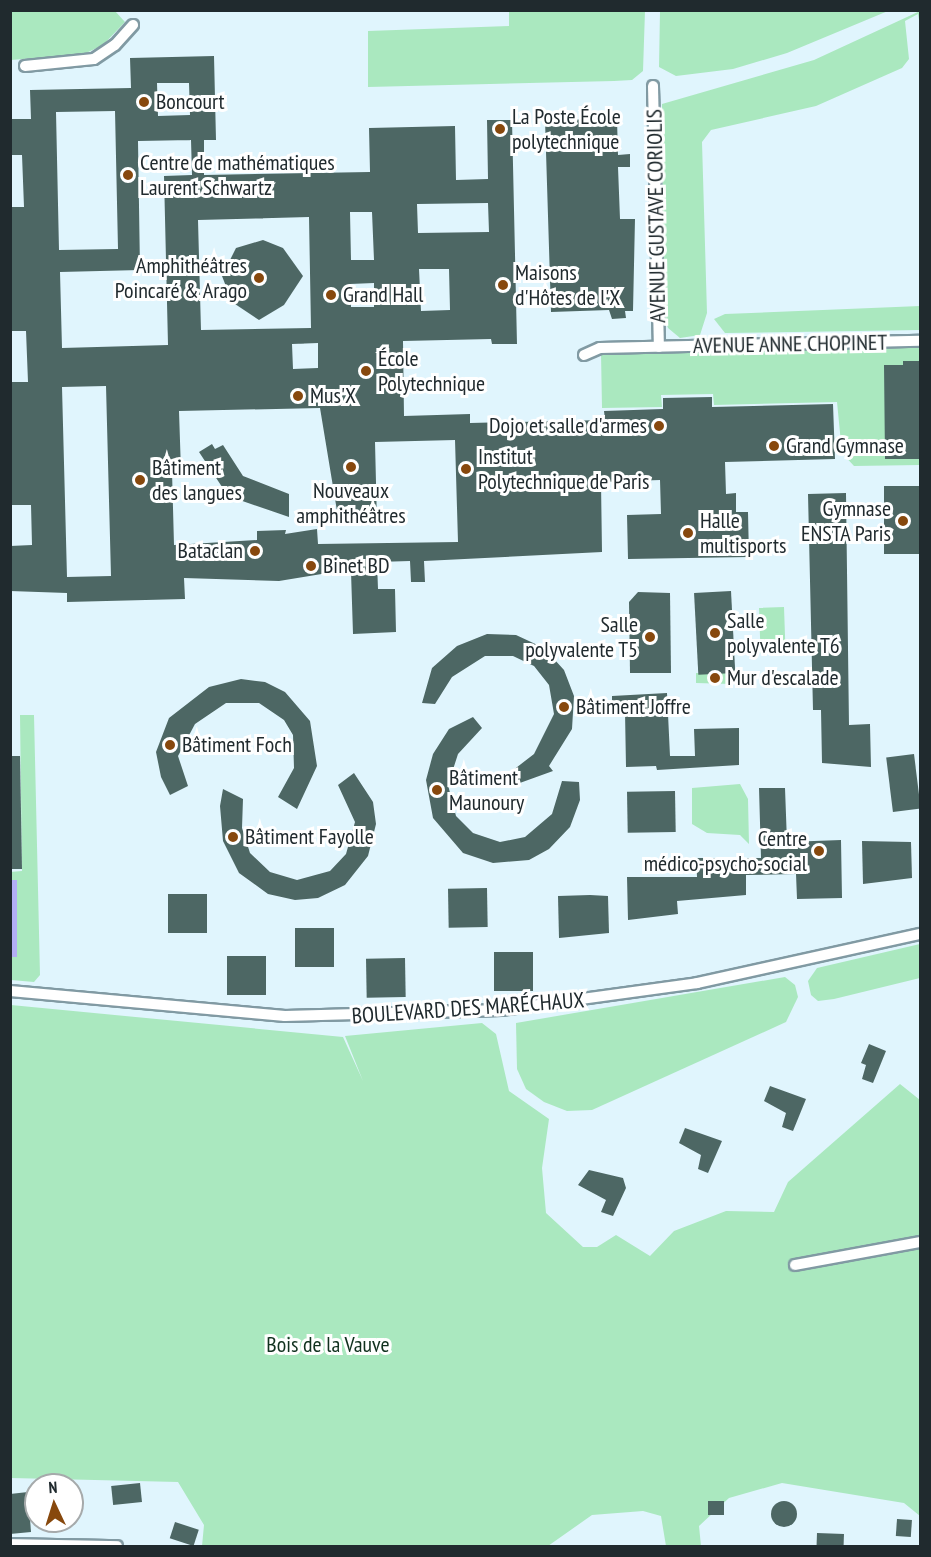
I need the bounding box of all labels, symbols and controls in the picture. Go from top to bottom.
place label: Boncourt [156,89,225,115]
marker: Boncourt [137,95,151,109]
place label: La Poste École polytechnique [512,103,621,154]
street label: AVENUE GUSTAVE CORIOLIS [641,109,671,323]
marker: La Poste École polytechnique [493,122,507,136]
place label: Centre de mathématiques Laurent Schwartz [140,149,335,200]
marker: Centre de mathématiques Laurent Schwartz [121,168,135,182]
place label: Amphithéâtres Poincaré & Arago [114,252,247,304]
place label: Maisons d'Hôtes de l'X [515,259,620,310]
marker: Amphithéâtres Poincaré & Arago [252,271,266,285]
marker: Maisons d'Hôtes de l'X [496,278,510,292]
place label: Grand Hall [343,282,423,308]
marker: Grand Hall [324,288,338,302]
street label: AVENUE ANNE CHOPINET [692,329,888,359]
place label: École Polytechnique [378,345,485,396]
marker: École Polytechnique [359,364,373,378]
place label: Mus'X [310,383,356,409]
marker: Mus'X [291,389,305,403]
place label: Dojo et salle d'armes [489,413,647,439]
marker: Dojo et salle d'armes [652,419,666,433]
place label: Grand Gymnase [786,433,904,459]
marker: Grand Gymnase [767,439,781,453]
place label: Institut Polytechnique de Paris [478,443,649,494]
place label: Bâtiment des langues [152,454,242,506]
marker: Nouveaux amphithéâtres [344,460,358,474]
marker: Institut Polytechnique de Paris [459,462,473,476]
marker: Bâtiment des langues [133,473,147,487]
place label: Nouveaux amphithéâtres [296,477,406,528]
place label: Gymnase ENSTA Paris [800,495,891,546]
place label: Halle multisports [700,507,786,558]
marker: Gymnase ENSTA Paris [896,514,910,528]
marker: Halle multisports [681,526,695,540]
place label: Bataclan [178,538,243,564]
marker: Bataclan [248,544,262,558]
place label: Binet BD [323,553,390,579]
marker: Binet BD [304,559,318,573]
place label: Salle polyvalente T6 [727,607,840,658]
place label: Salle polyvalente T5 [525,611,638,662]
marker: Salle polyvalente T6 [708,626,722,640]
marker: Salle polyvalente T5 [643,630,657,644]
place label: Mur d'escalade [727,665,839,691]
marker: Mur d'escalade [708,671,722,685]
place label: Bâtiment Joffre [576,694,691,720]
marker: Bâtiment Joffre [557,700,571,714]
place label: Bâtiment Foch [182,732,292,758]
marker: Bâtiment Foch [163,738,177,752]
place label: Bâtiment Maunoury [449,764,524,816]
marker: Bâtiment Maunoury [430,783,444,797]
place label: Bâtiment Fayolle [245,824,374,850]
place label: Centre médico-psycho-social [644,825,807,876]
marker: Bâtiment Fayolle [226,830,240,844]
marker: Centre médico-psycho-social [812,844,826,858]
street label: BOULEVARD DES MARÉCHAUX [351,987,585,1029]
park label: Bois de la Vauve [266,1332,390,1358]
north arrow [24,1473,84,1533]
text: N [48,1477,58,1497]

